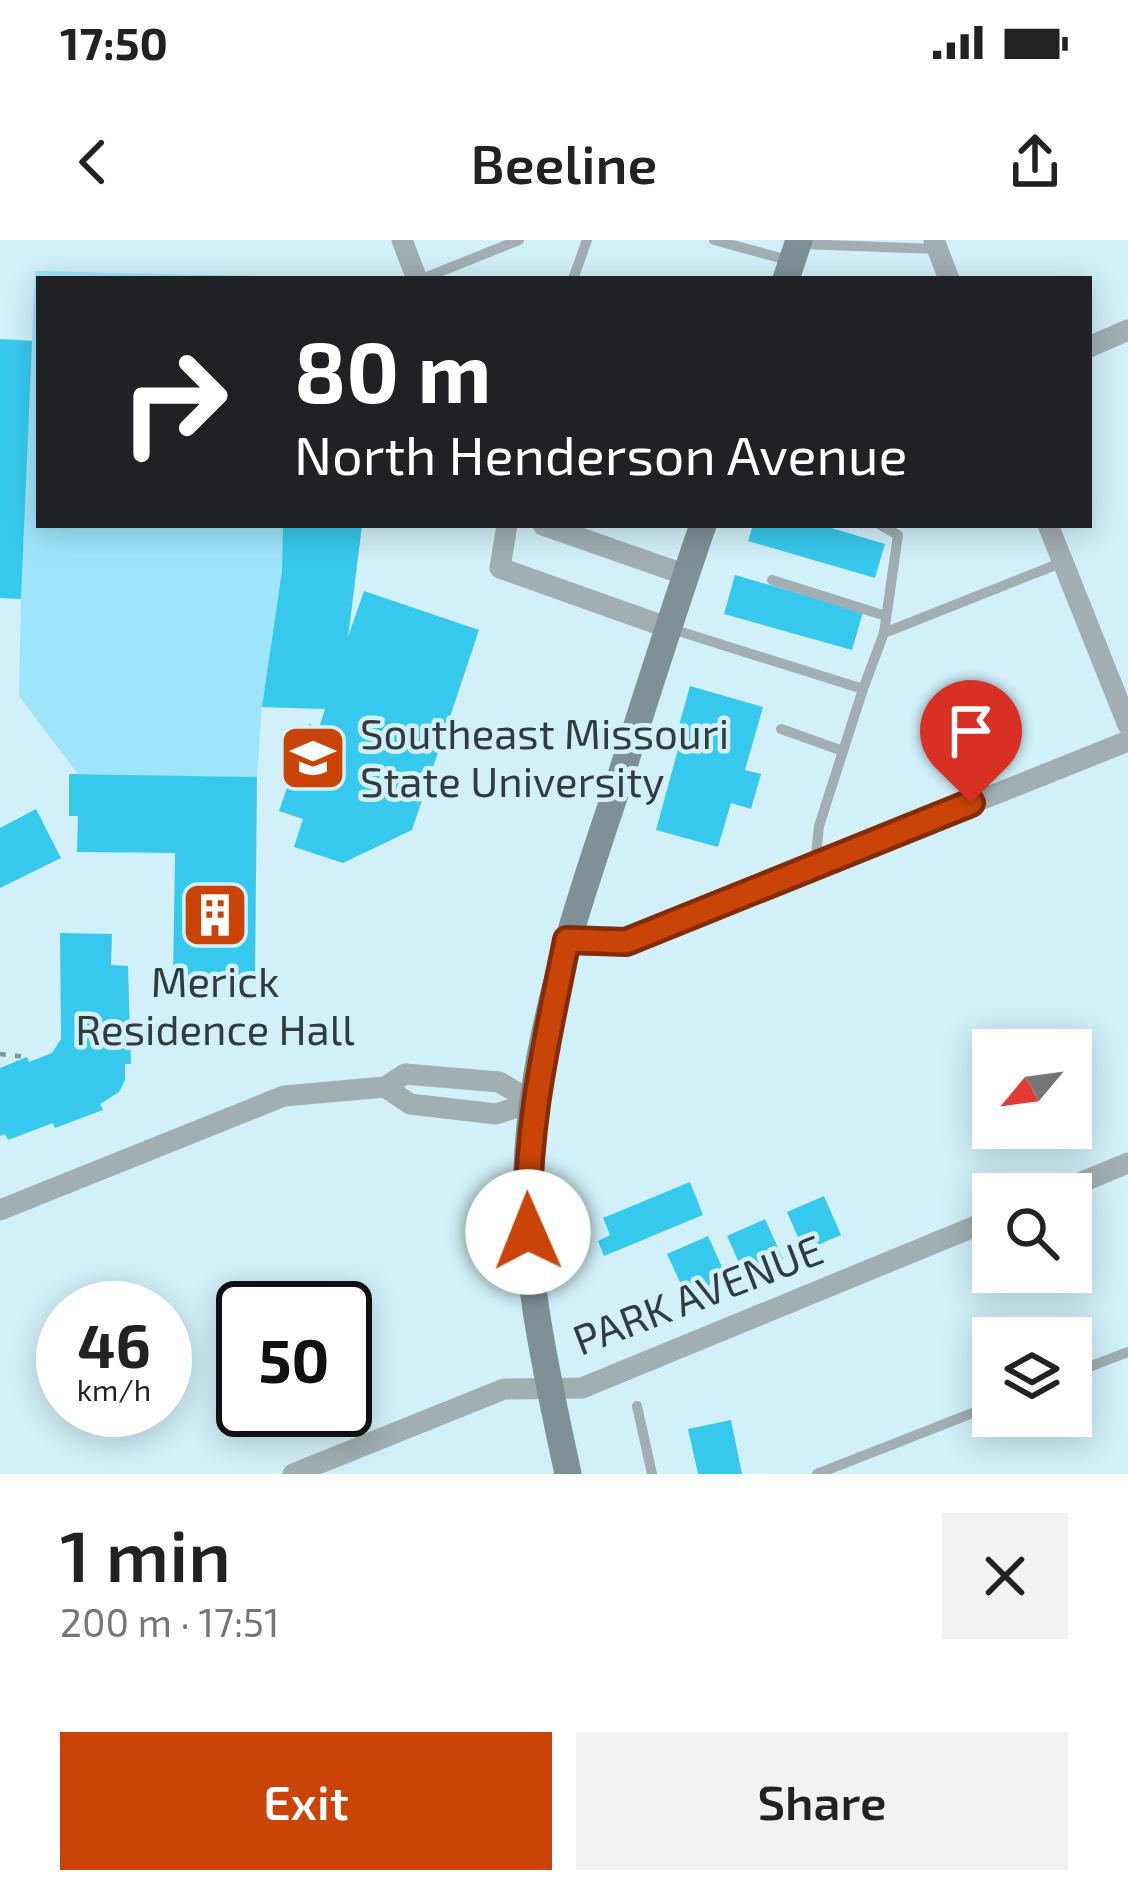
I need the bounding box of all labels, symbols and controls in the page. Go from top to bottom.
text: 17:50 [60,15,168,69]
icon: back [60,129,126,195]
icon: share [1002,129,1068,195]
text: Beeline [471,130,657,195]
text: 80 m [294,319,491,420]
icon: right [96,324,252,480]
text: North Henderson Avenue [294,421,908,486]
pin [920,680,1022,803]
icon: arrive [938,698,1004,764]
place label: Southeast Missouri State University [360,707,729,805]
school or university icon: Southeast Missouri State University [278,723,348,793]
building icon: Merick Residence Hall [180,880,250,950]
place label: Merick Residence Hall [75,955,355,1053]
north arrow [972,1029,1092,1149]
map controls [972,1029,1092,1437]
position arrow [465,1169,591,1295]
button: search [972,1173,1092,1293]
street label: PARK AVENUE [566,1223,829,1364]
speed limit sign: 50 [216,1281,372,1437]
text: 46 [77,1308,151,1380]
button: layers [972,1317,1092,1437]
text: km/h [77,1371,151,1407]
text: 1 min [60,1510,231,1596]
button: close [942,1513,1068,1639]
text: 200 m · 17:51 [60,1598,280,1645]
button: Exit [60,1732,552,1870]
button: Share [576,1732,1068,1870]

